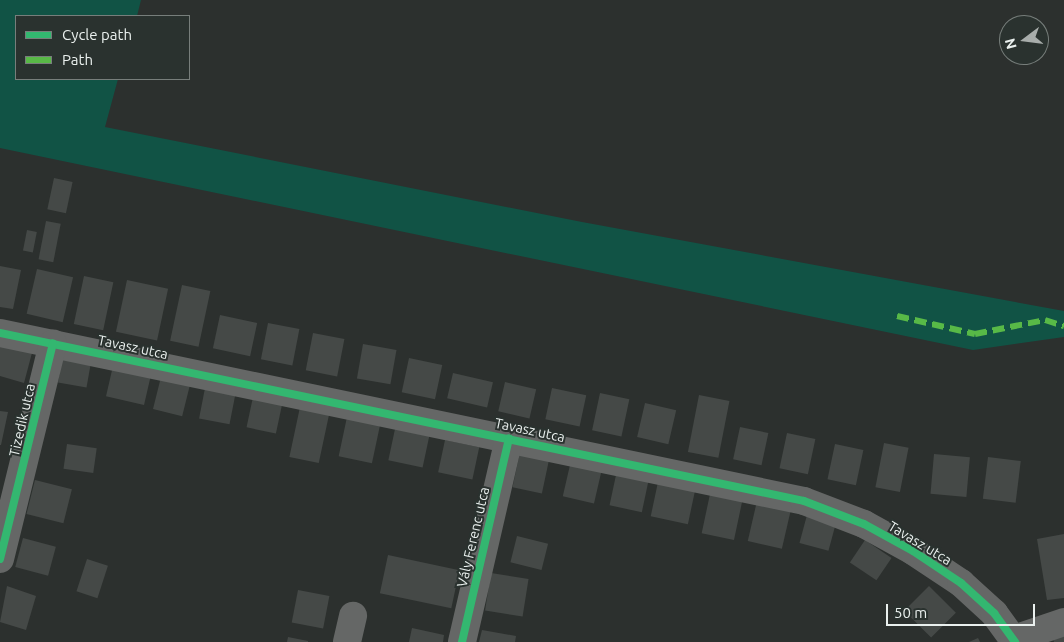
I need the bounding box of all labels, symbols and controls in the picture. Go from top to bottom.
legend [15,15,190,80]
north arrow [999,15,1049,65]
text: Cycle path [62,26,132,43]
text: N [1001,37,1020,51]
text: Path [62,51,93,68]
street label: Tavasz utca [96,331,170,363]
street label: Tizedik utca [5,382,39,458]
street label: Tavasz utca [493,414,567,446]
street label: Vály Ferenc utca [453,485,493,589]
street label: Tavasz utca [885,517,955,569]
scale bar [889,594,1038,626]
text: 50 m [894,604,927,621]

